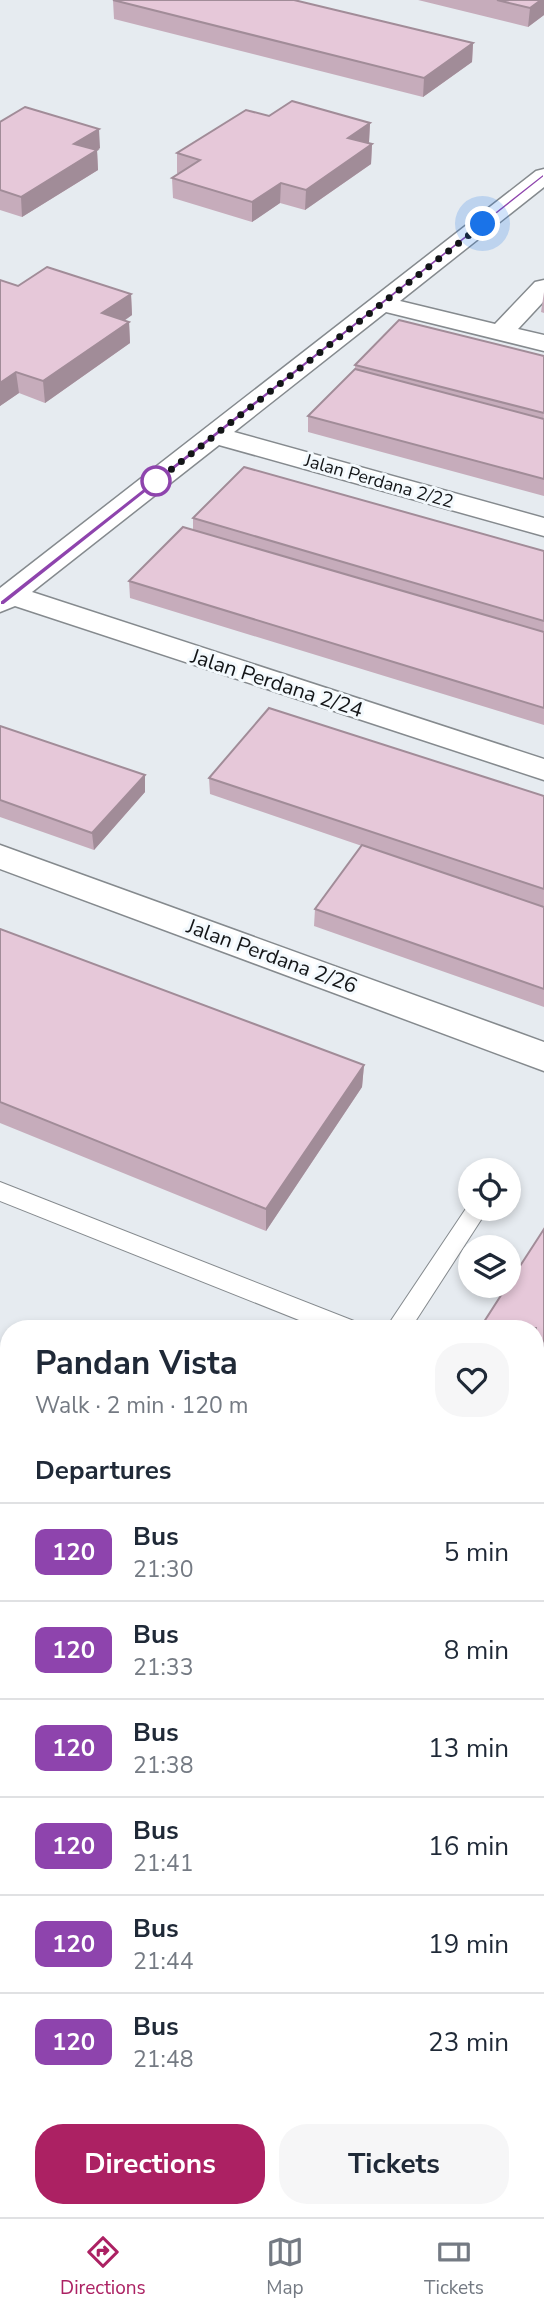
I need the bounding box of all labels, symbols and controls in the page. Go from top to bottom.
your location [465,206,500,241]
street label: Jalan Perdana 2/22 [301,448,456,514]
unlabelled marker [141,466,171,496]
street label: Jalan Perdana 2/24 [186,642,367,724]
street label: Jalan Perdana 2/26 [182,912,361,1000]
map controls [458,1158,521,1298]
button: locate [458,1158,521,1221]
button: layers [458,1235,521,1298]
text: Pandan Vista [35,1341,238,1386]
button: heart [435,1343,509,1417]
text: Walk · 2 min · 120 m [35,1390,248,1421]
text: Departures [35,1453,171,1488]
text: Bus [133,1519,179,1554]
text: 5 min [444,1535,509,1570]
text: 120 [52,1536,95,1568]
text: 21:30 [133,1554,193,1585]
text: Bus [133,1617,179,1652]
text: 8 min [444,1633,509,1668]
text: 120 [52,1634,95,1666]
text: 21:33 [133,1652,193,1683]
text: Bus [133,1715,179,1750]
text: 13 min [428,1731,509,1766]
text: 120 [52,1732,95,1764]
text: 21:38 [133,1750,193,1781]
text: Bus [133,1813,179,1848]
text: 16 min [428,1829,509,1864]
text: 120 [52,1830,95,1862]
text: 21:41 [133,1848,193,1879]
text: Bus [133,1911,179,1946]
text: 19 min [428,1927,509,1962]
text: 120 [52,1928,95,1960]
text: 21:44 [133,1946,193,1977]
text: Bus [133,2009,179,2044]
text: 23 min [428,2025,509,2060]
text: 120 [52,2026,95,2058]
text: 21:48 [133,2044,193,2075]
button: Directions [35,2124,265,2204]
button: Tickets [279,2124,509,2204]
tab: Directions [60,2233,146,2301]
tab: Map [266,2233,304,2301]
tab: Tickets [424,2233,484,2301]

